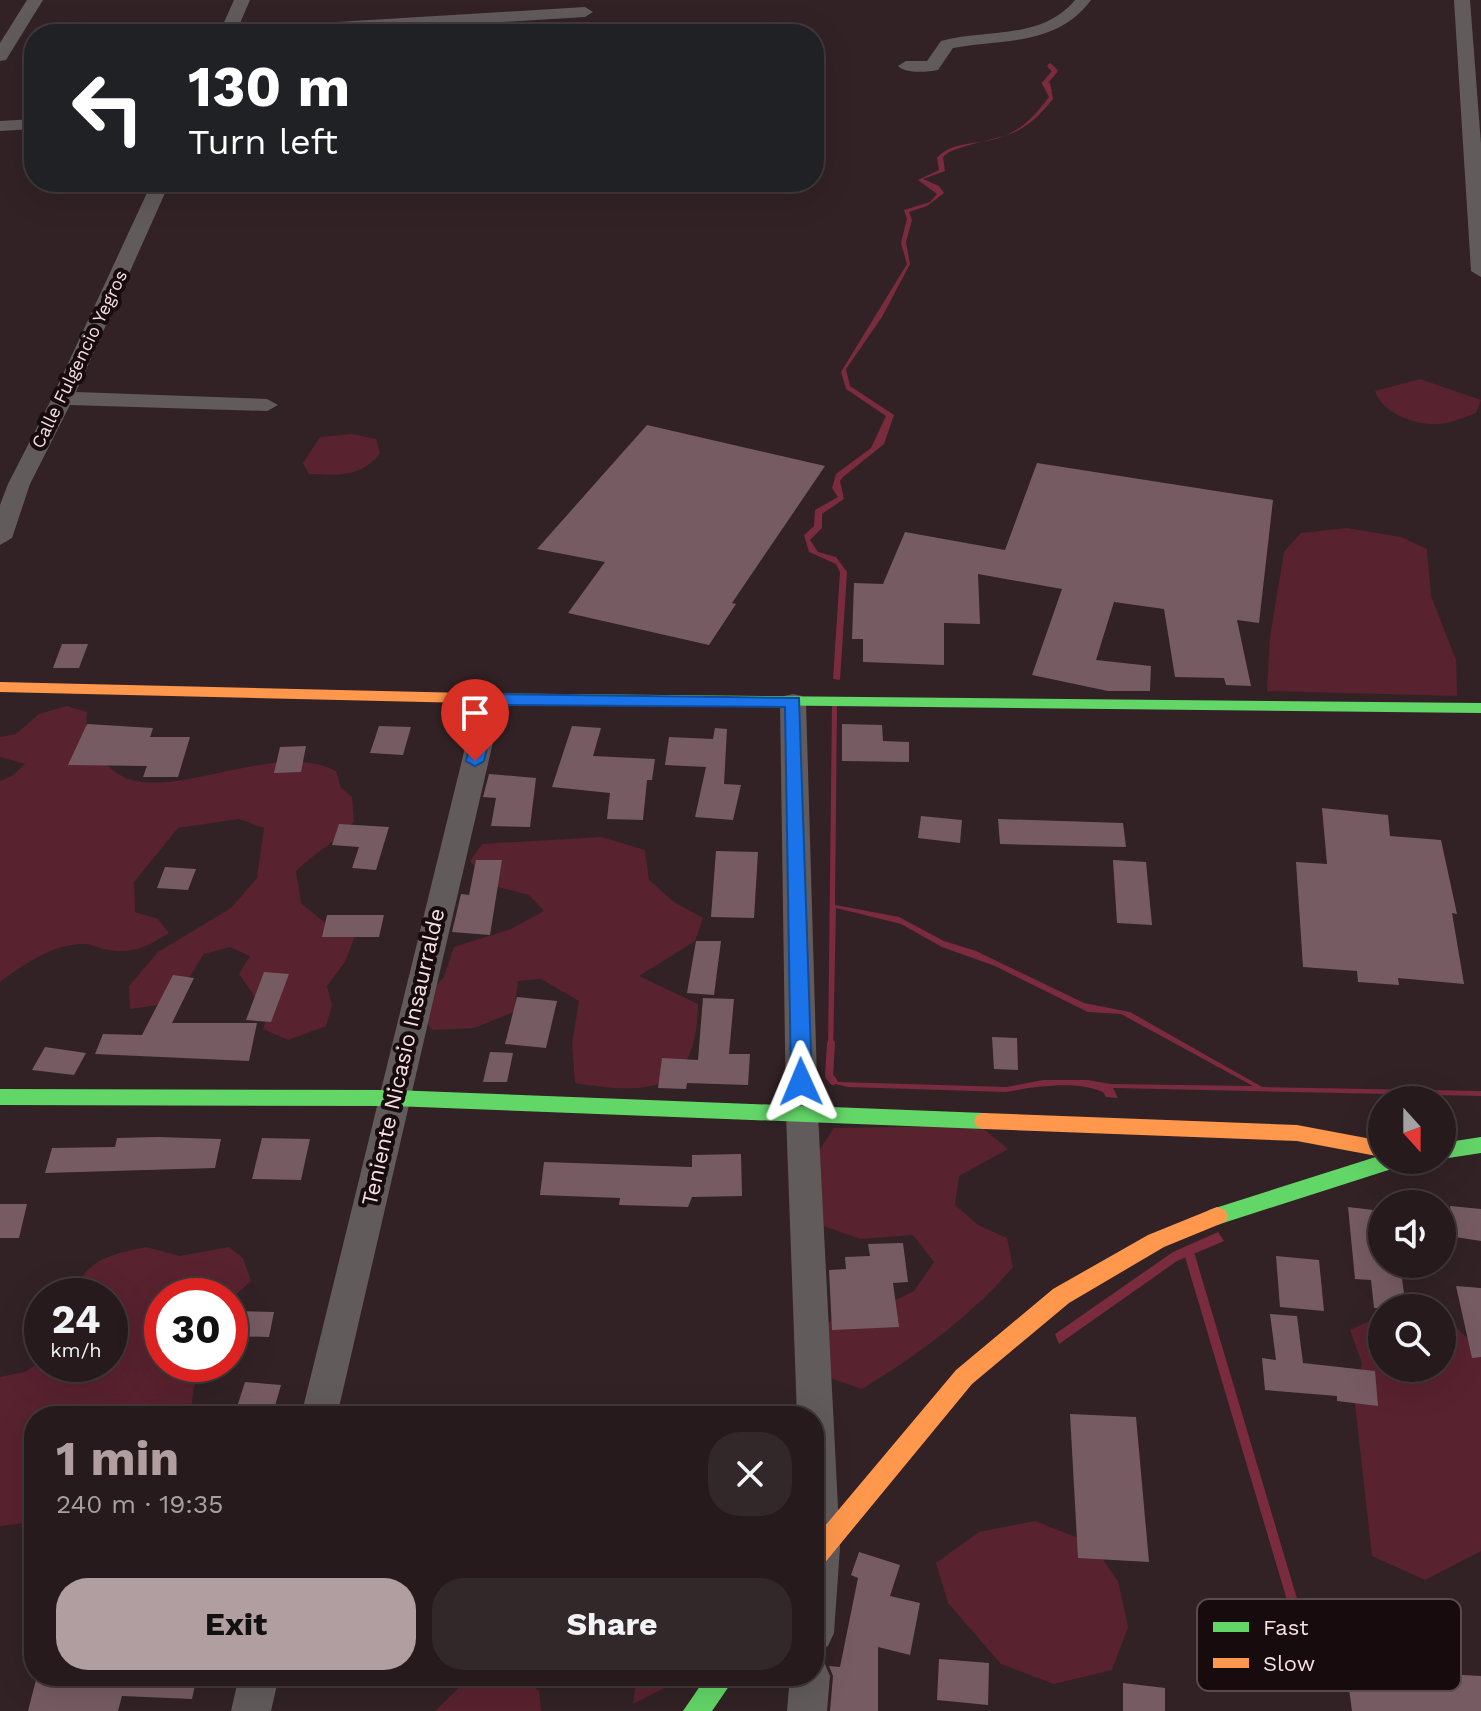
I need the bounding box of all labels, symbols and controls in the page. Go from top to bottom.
text: 130 m [188,54,350,120]
icon: left [56,56,160,160]
text: Turn left [188,121,338,163]
street label: Calle Fulgencio Yegros [27,267,131,451]
pin [441,679,509,761]
icon: arrive [453,691,497,735]
street label: Teniente Nicasio Insaurralde [357,906,449,1208]
position arrow [759,1040,843,1124]
north arrow [1368,1086,1456,1174]
map controls [1368,1086,1456,1382]
button: sound [1368,1190,1456,1278]
speed limit sign: 30 [144,1278,248,1382]
button: search [1368,1294,1456,1382]
text: 24 [51,1296,101,1343]
text: km/h [50,1338,102,1362]
text: 1 min [56,1430,179,1487]
button: close [708,1432,792,1516]
text: 240 m · 19:35 [56,1489,223,1519]
button: Exit [56,1578,416,1670]
button: Share [432,1578,792,1670]
legend [1197,1599,1461,1691]
text: Fast [1263,1615,1309,1640]
text: Slow [1263,1651,1315,1676]

